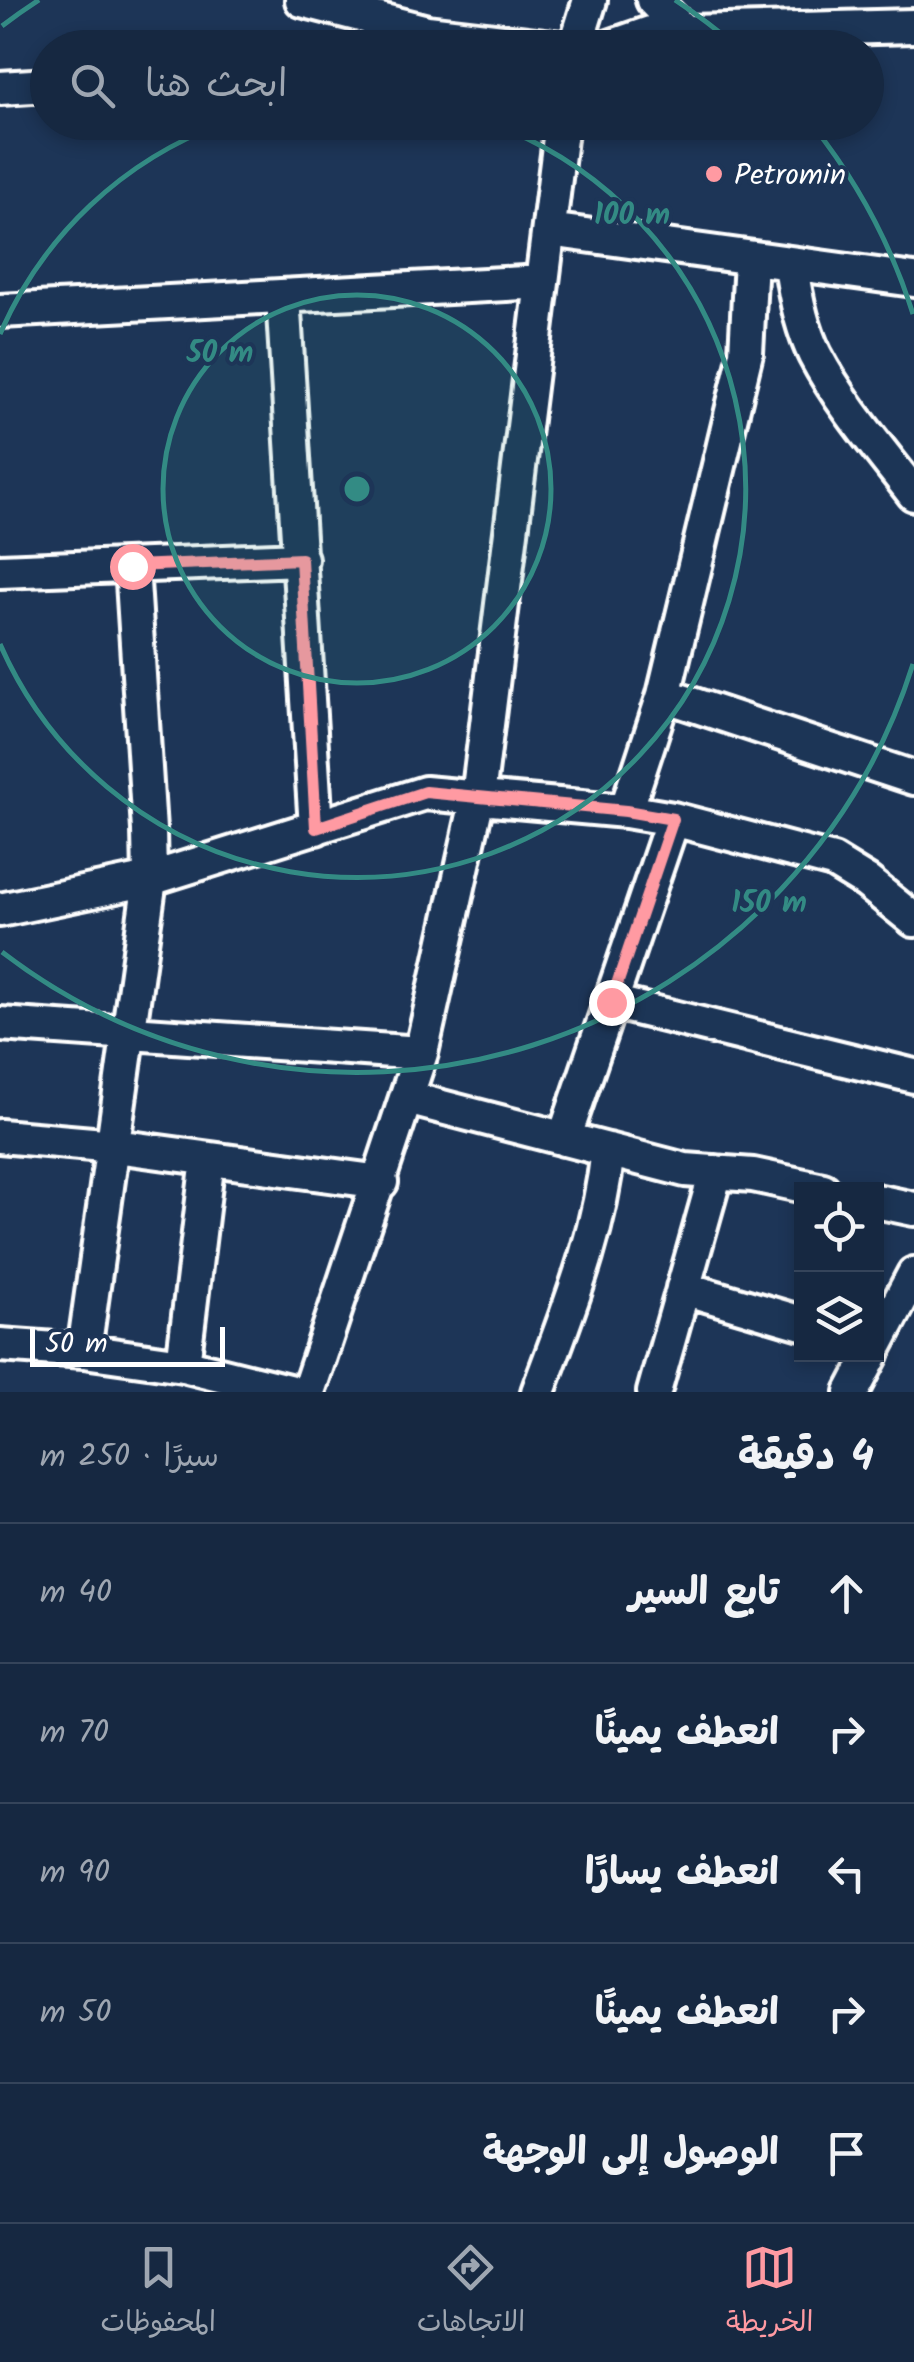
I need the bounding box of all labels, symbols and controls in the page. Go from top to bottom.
search box [30,30,884,140]
text: ابحث هنا [145,56,287,116]
icon: search [65,58,120,113]
place label: Petromin [734,152,846,200]
marker: Petromin [703,163,725,185]
text: 100 m [594,192,670,240]
text: 50 m [186,330,253,378]
centre of rings [339,471,375,507]
route start [110,544,156,590]
text: 150 m [731,880,807,928]
route end [589,980,635,1026]
map controls [794,1182,884,1362]
button: locate [794,1182,884,1272]
button: layers [794,1272,884,1362]
scale bar [30,1322,225,1366]
text: 50 m [45,1322,108,1367]
text: 4 دقيقة [738,1424,874,1491]
text: سيرًا · 250 m [40,1432,219,1483]
text: تابع السير [629,1564,779,1624]
icon: ahead [819,1566,874,1621]
text: 40 m [40,1568,112,1619]
text: انعطف يمينًا [595,1704,779,1764]
icon: right [819,1706,874,1761]
text: 70 m [40,1708,109,1759]
text: انعطف يسارًا [585,1844,779,1904]
icon: left [819,1846,874,1901]
text: 90 m [40,1848,110,1899]
text: انعطف يمينًا [595,1984,779,2044]
icon: right [819,1986,874,2041]
text: 50 m [40,1988,112,2039]
text: الوصول إلى الوجهة [483,2124,779,2184]
icon: arrive [819,2126,874,2181]
tab: المحفوظات [101,2240,216,2346]
tab: الاتجاهات [417,2240,525,2346]
tab: الخريطة [726,2240,813,2346]

